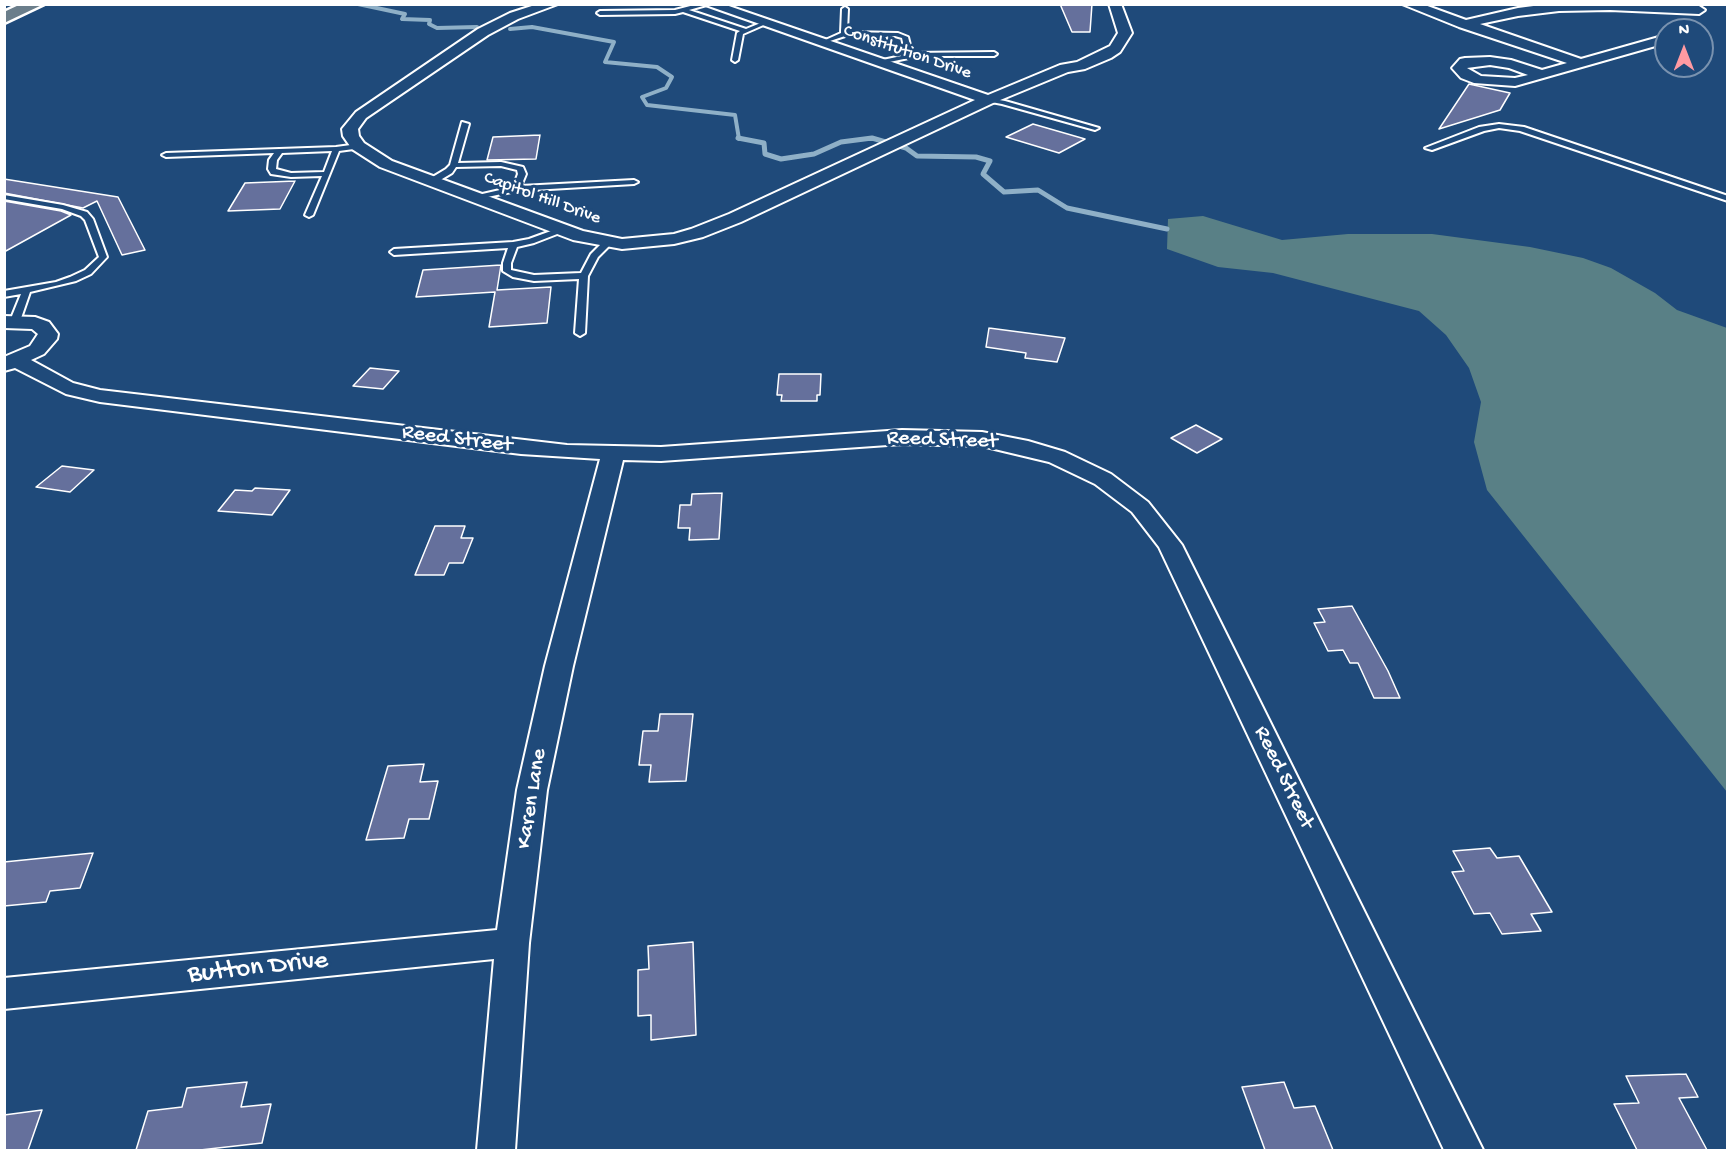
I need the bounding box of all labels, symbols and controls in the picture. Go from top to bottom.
north arrow [1654,18,1714,78]
street label: Constitution Drive [840,21,974,85]
text: N [1679,22,1689,41]
street label: Capitol Hill Drive [481,168,603,230]
street label: Reed Street [400,420,514,460]
street label: Reed Street [886,426,998,456]
street label: Reed Street [1247,722,1319,834]
street label: Karen Lane [512,747,554,851]
street label: Button Drive [186,946,330,992]

